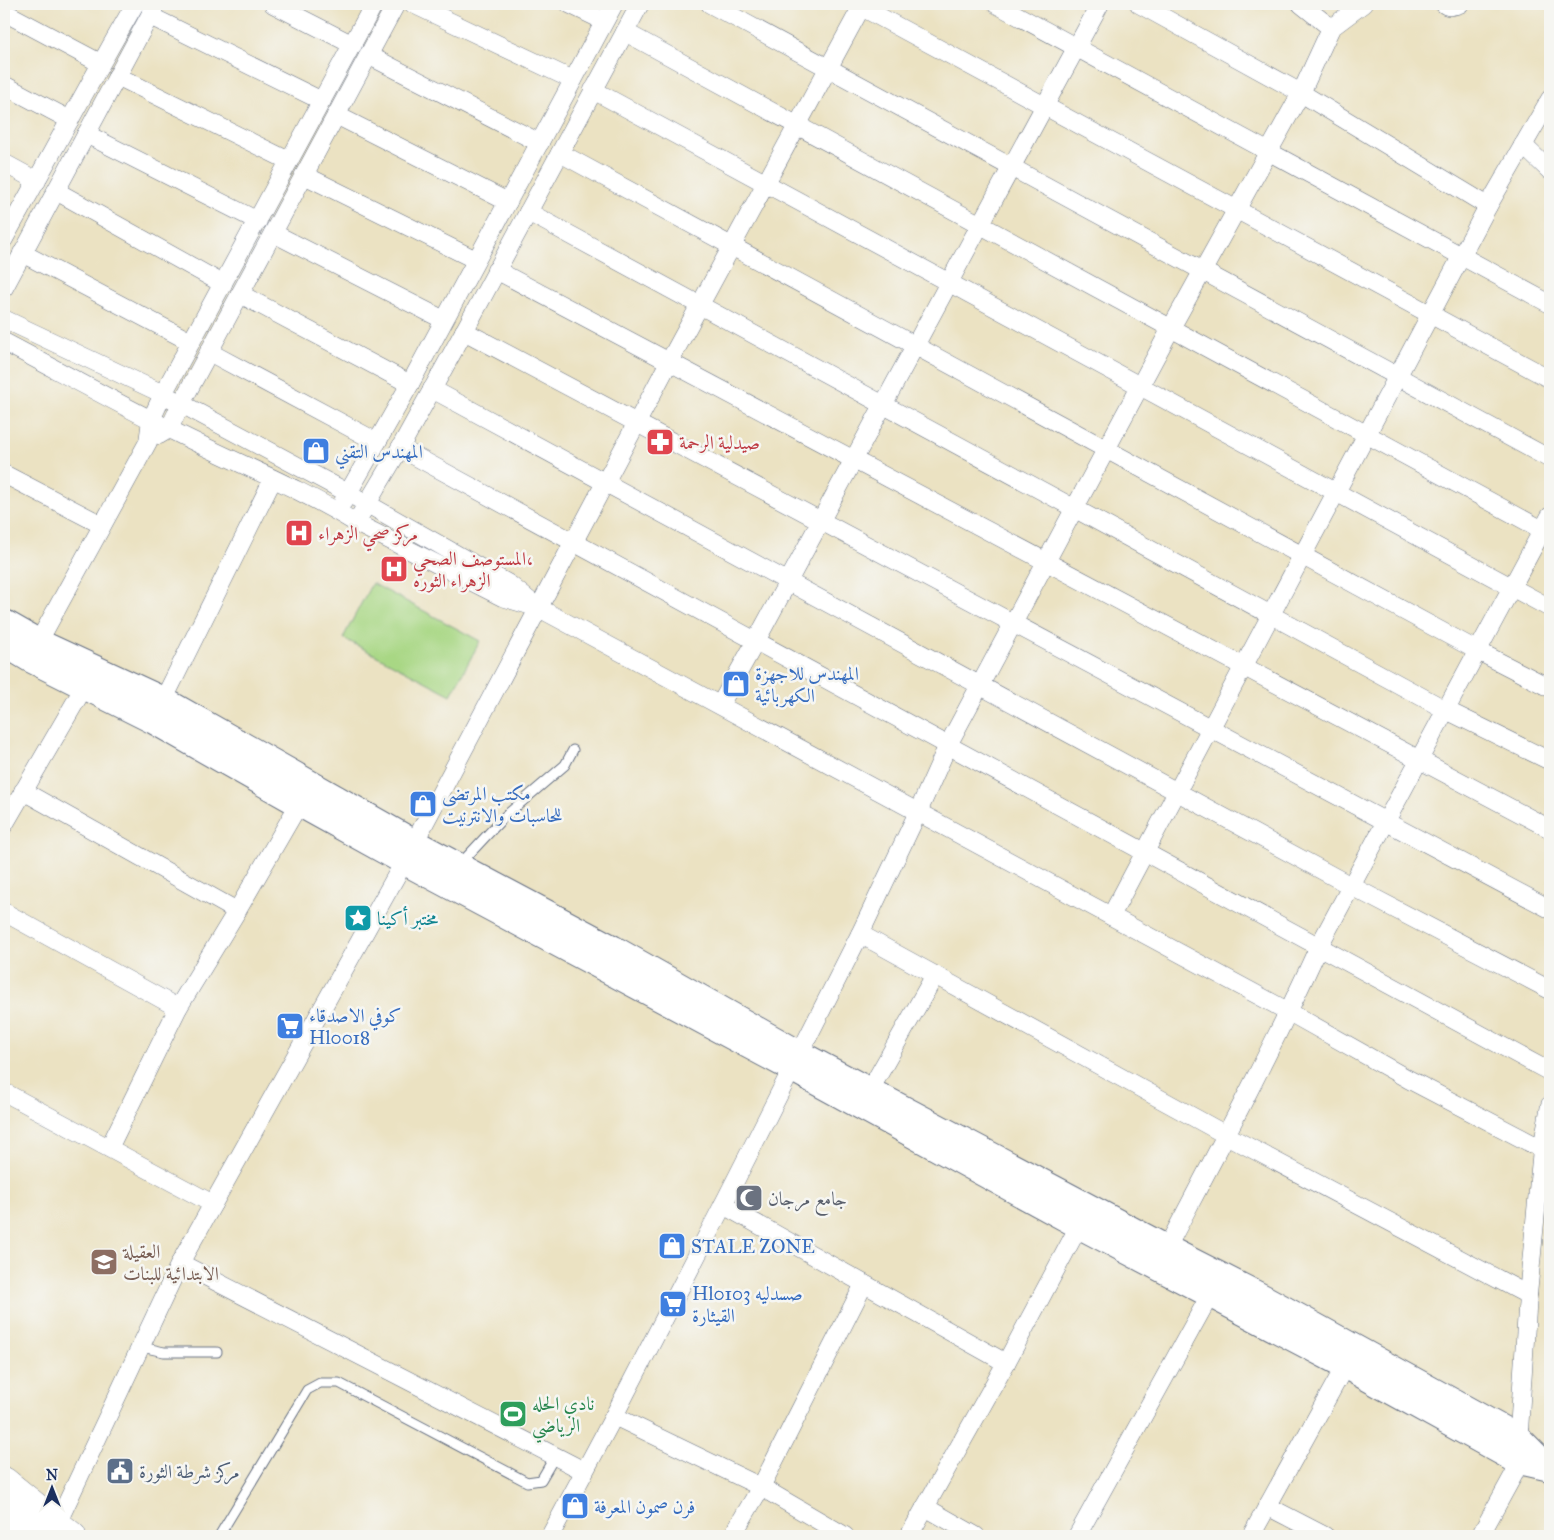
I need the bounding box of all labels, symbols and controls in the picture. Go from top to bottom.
pharmacy icon: صيدلية الرحمة [645,427,675,457]
place label: صيدلية الرحمة [679,431,760,454]
shop icon: المهندس التقني [301,436,331,466]
place label: المهندس التقني [335,440,423,470]
hospital icon: مركز صحي الزهراء [284,518,314,548]
place label: مركز صحي الزهراء [318,522,418,552]
place label: المستوصف الصحي، الزهراء الثوره [413,547,533,593]
hospital icon: المستوصف الصحي، الزهراء الثوره [379,554,409,584]
place label: المهندس للاجهزة الكهربائية [755,662,859,708]
shop icon: المهندس للاجهزة الكهربائية [721,669,751,699]
place label: مكتب المرتضى للحاسبات والانترنيت [442,782,562,827]
shop icon: مكتب المرتضى للحاسبات والانترنيت [408,789,438,819]
place icon: مختبر أكينا [343,903,373,933]
place label: مختبر أكينا [377,906,439,930]
place label: كوفي الاصدقاء Hl0018 [309,1004,401,1049]
supermarket icon: كوفي الاصدقاء Hl0018 [275,1011,305,1041]
mosque icon: جامع مرجان [734,1183,764,1213]
place label: جامع مرجان [768,1187,847,1216]
shop icon: STALE ZONE [657,1231,687,1261]
place label: STALE ZONE [691,1235,815,1258]
place label: العقيلة الابتدائية للبنات [122,1240,219,1285]
school or university icon: العقيلة الابتدائية للبنات [89,1247,119,1277]
place label: Hl0103 صسدليه القيثارة [692,1282,803,1327]
supermarket icon: Hl0103 صسدليه القيثارة [658,1289,688,1319]
place label: نادي الحله الرياضي [532,1392,594,1443]
sports icon: نادي الحله الرياضي [498,1399,528,1429]
public building icon: مركز شرطة الثورة [105,1456,135,1486]
place label: مركز شرطة الثورة [139,1460,240,1485]
north arrow [28,1462,78,1512]
text: N [46,1467,58,1484]
shop icon: فرن صمون المعرفة [560,1491,590,1521]
place label: فرن صمون المعرفة [594,1495,695,1519]

